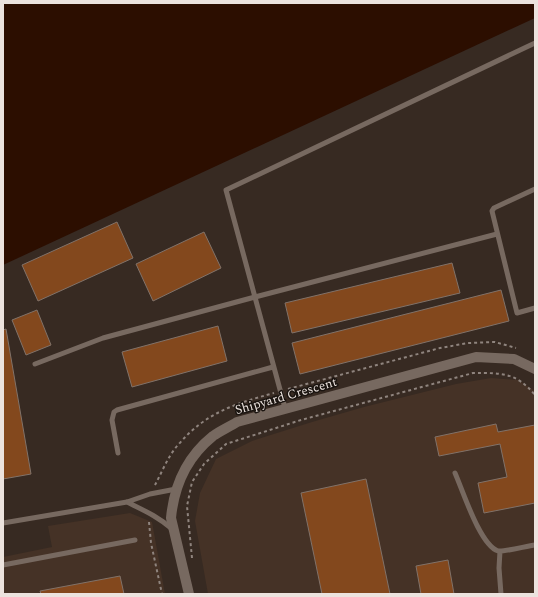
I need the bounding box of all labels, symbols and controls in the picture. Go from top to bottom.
street label: Shipyard Crescent [233,372,340,420]

